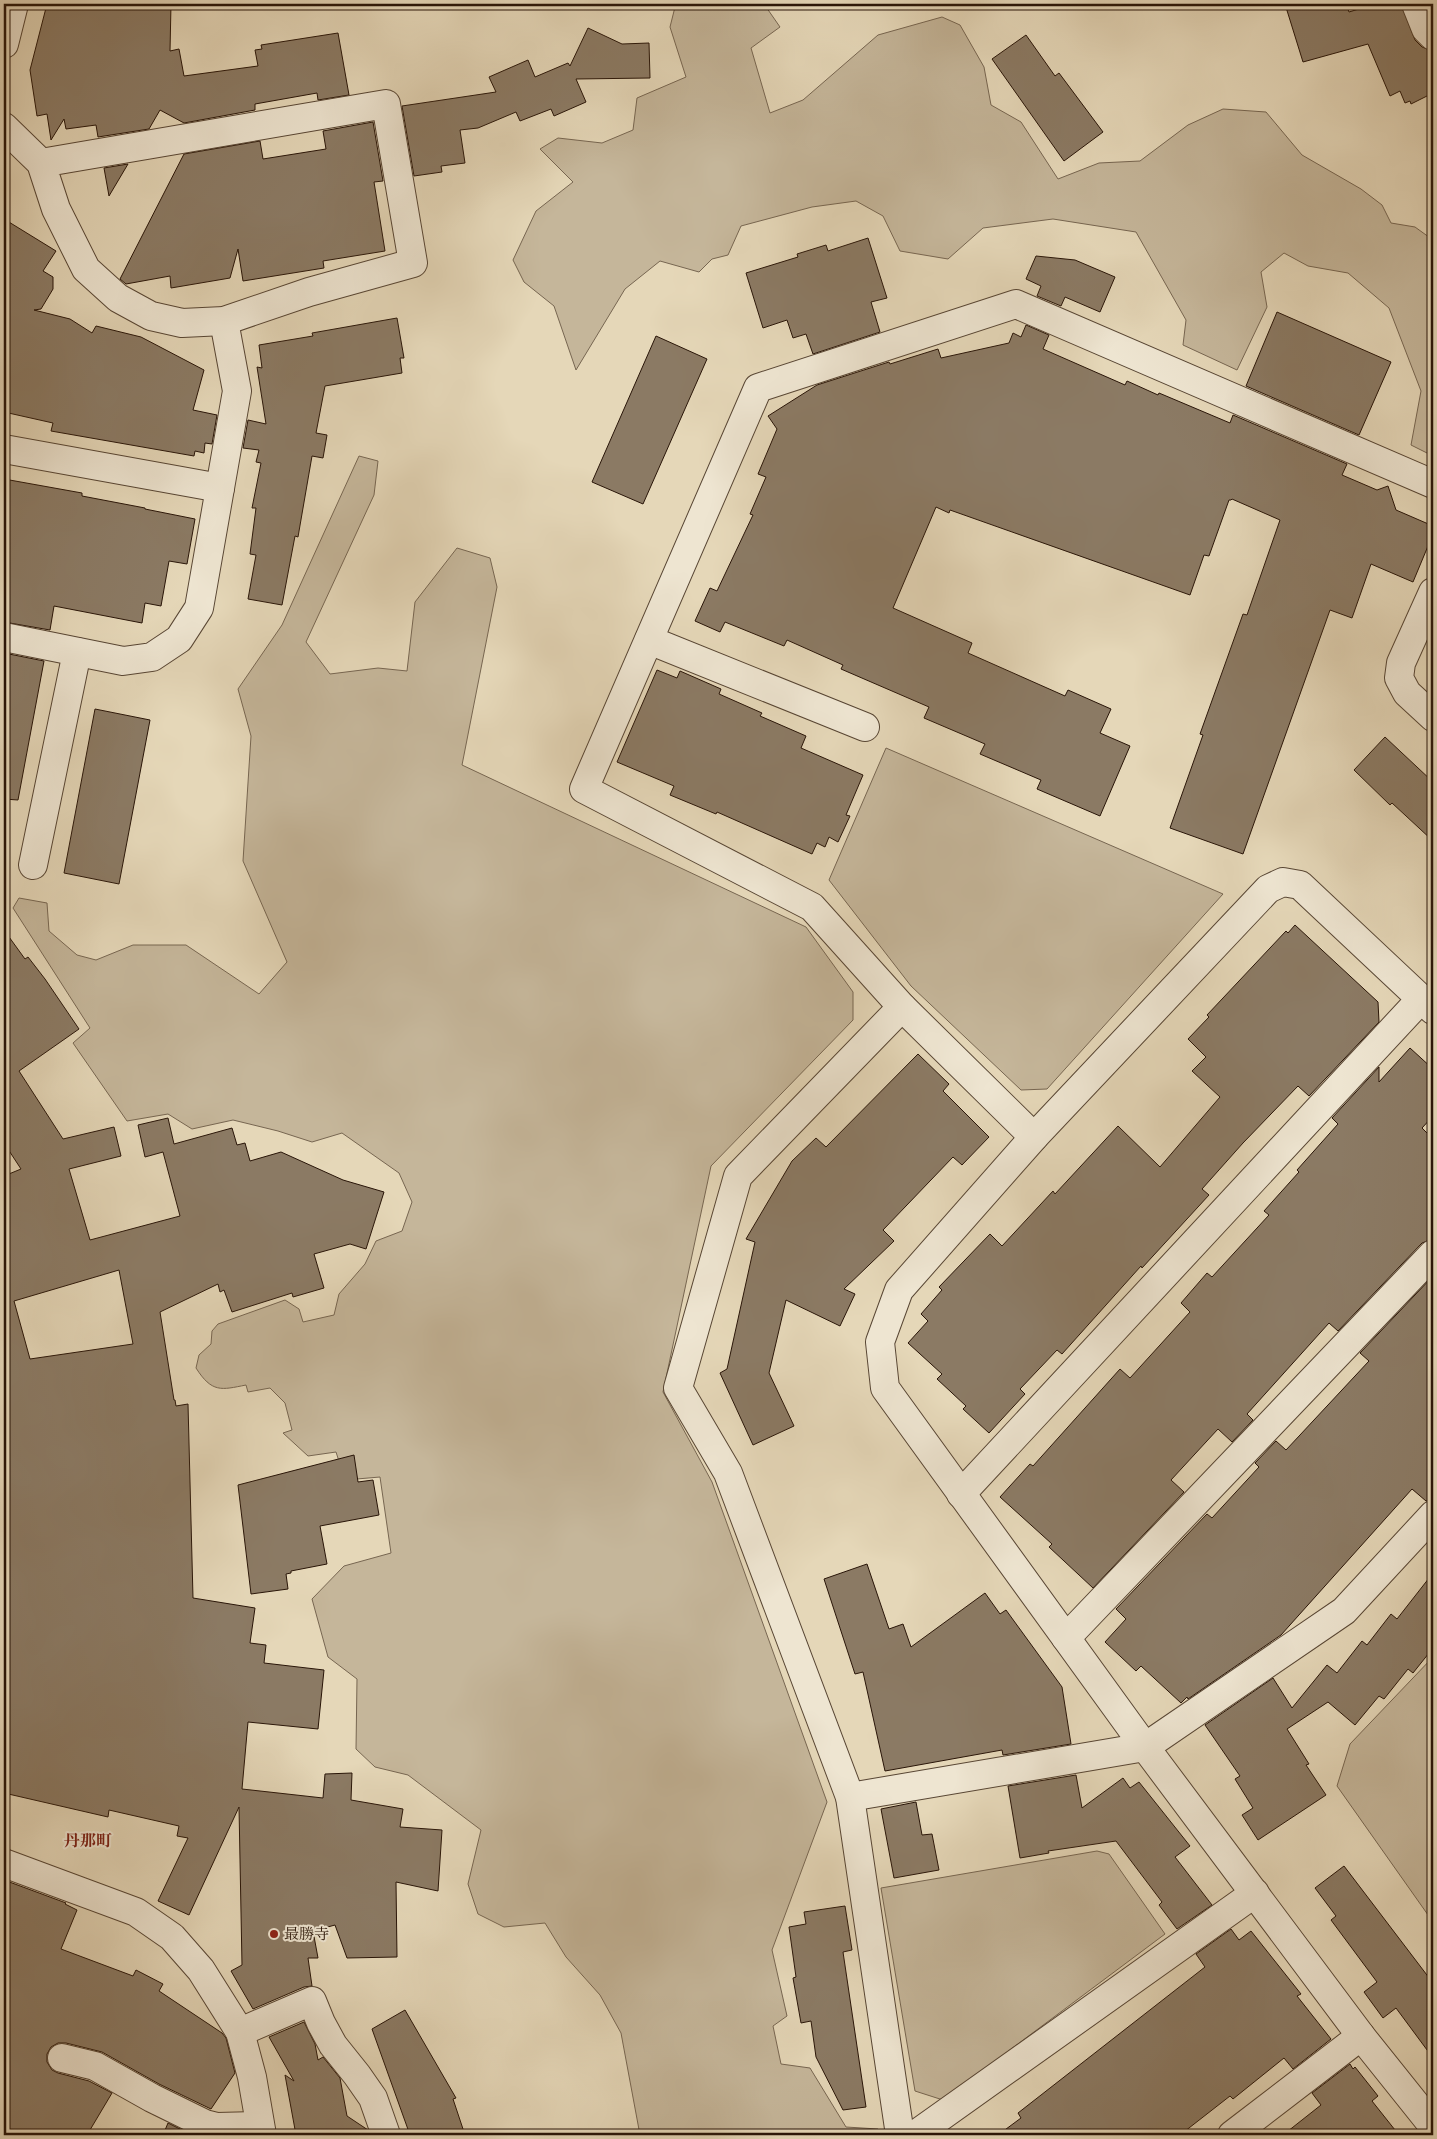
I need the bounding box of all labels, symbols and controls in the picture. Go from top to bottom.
district label: 丹那町 [64,1831,112,1851]
place label: 最勝寺 [284,1925,329,1944]
marker: 最勝寺 [268,1928,280,1940]

